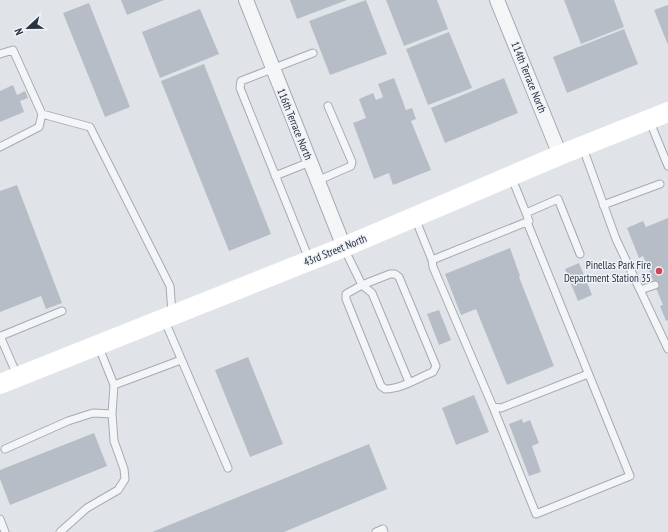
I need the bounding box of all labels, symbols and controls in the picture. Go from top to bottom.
north arrow [8,8,48,48]
text: N [11,26,26,37]
street label: 114th Terrace North [508,39,550,115]
street label: 116th Terrace North [274,86,316,162]
street label: 43rd Street North [301,231,369,269]
place label: Pinellas Park Fire Department Station 35 [564,258,651,285]
marker: Pinellas Park Fire Department Station 35 [654,266,664,276]

